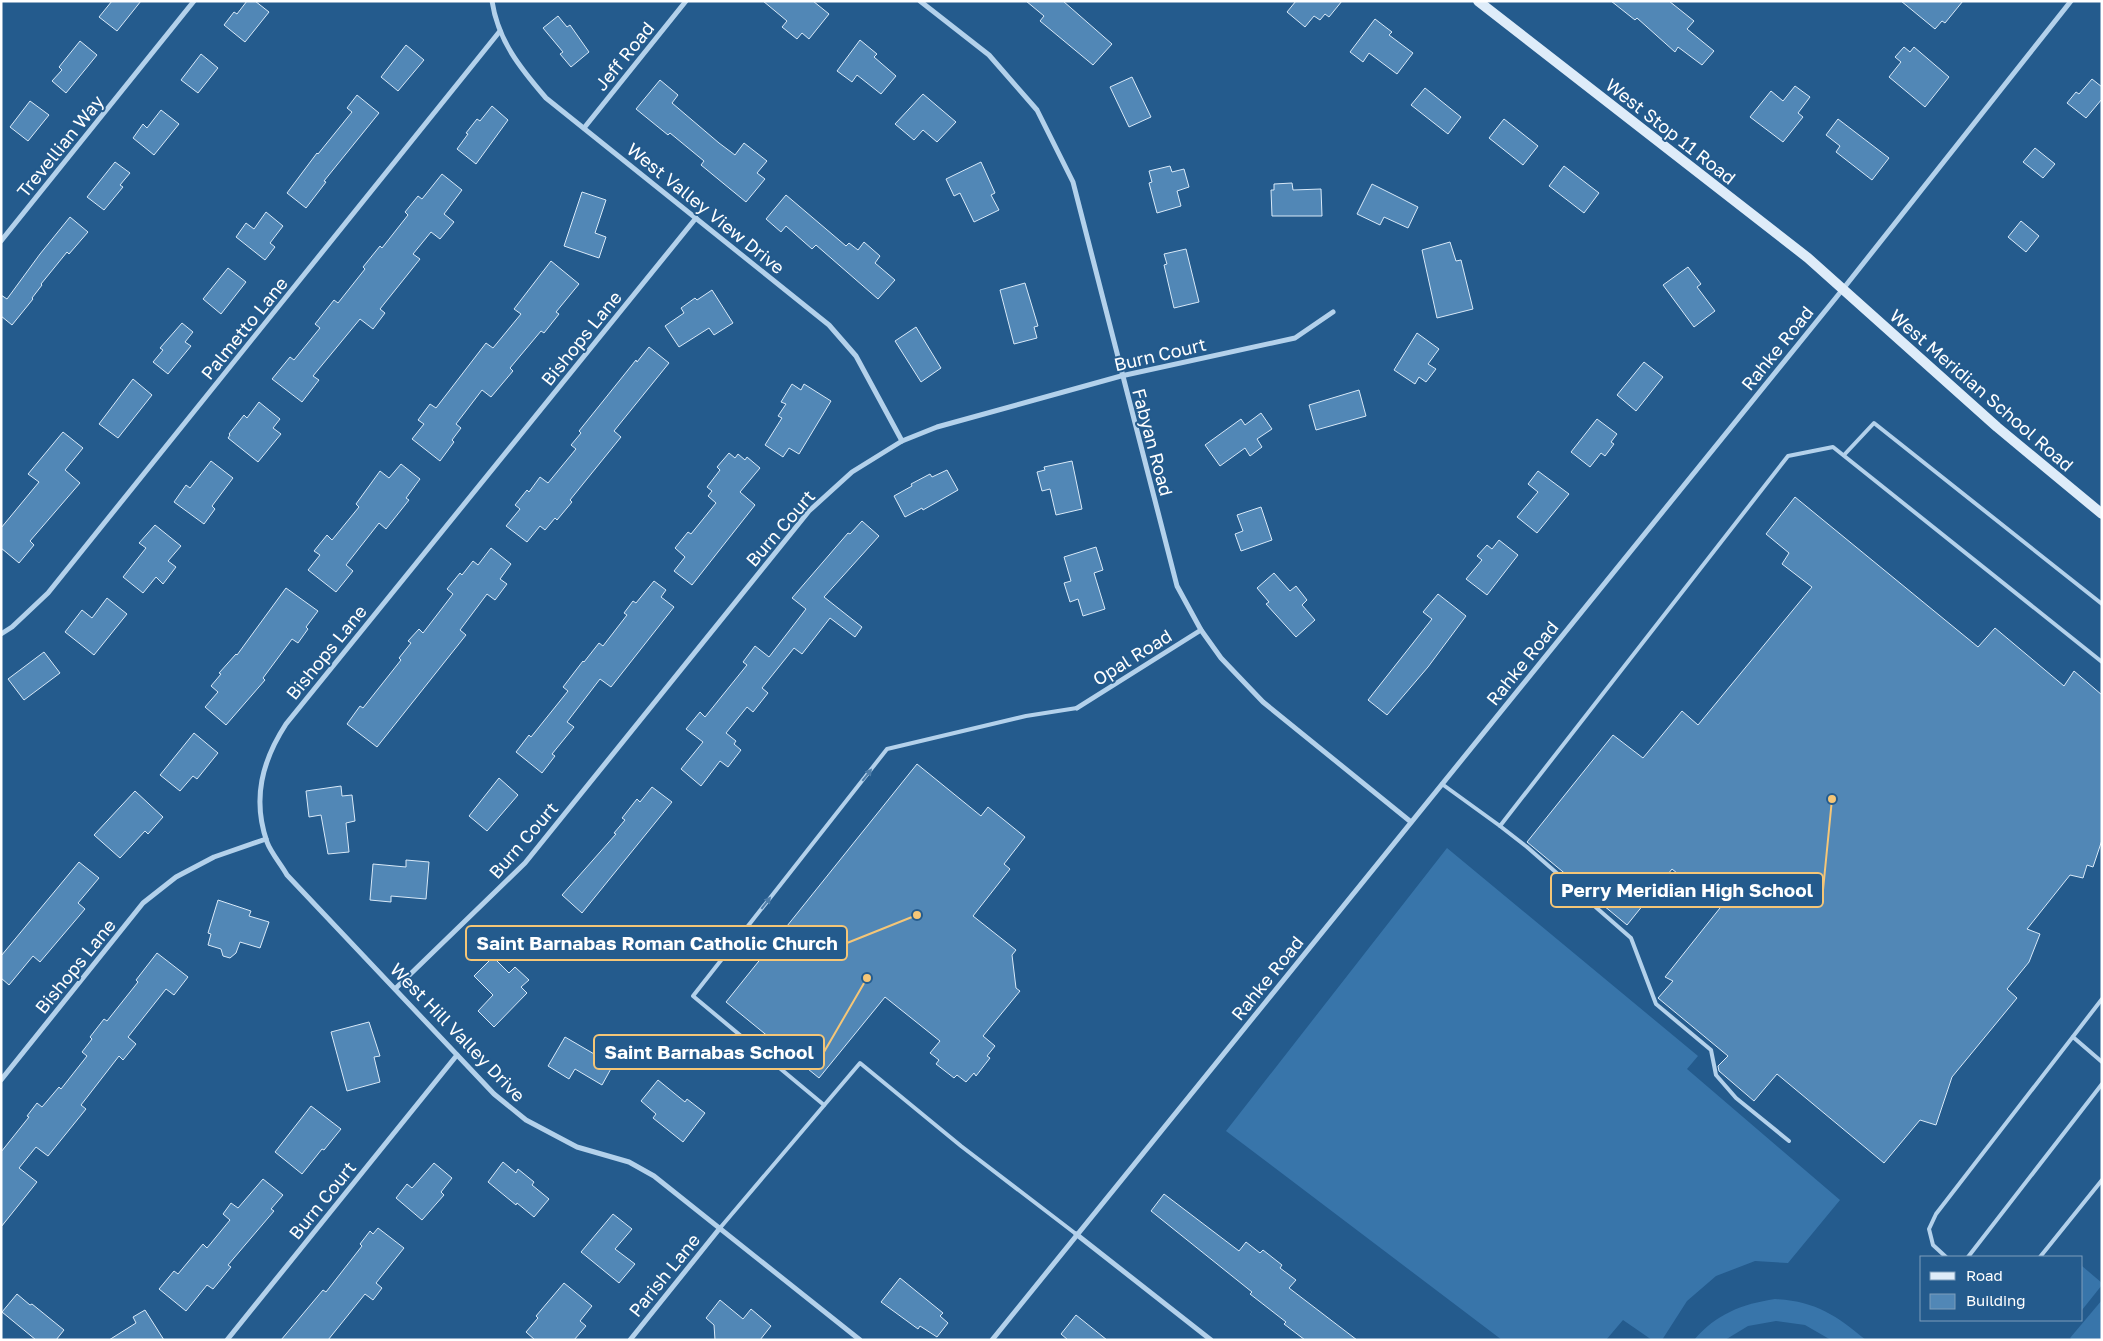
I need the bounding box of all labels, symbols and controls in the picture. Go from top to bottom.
street label: Jeff Road [590,17,658,95]
street label: West Stop 11 Road [1602,73,1740,189]
street label: Trevellian Way [12,90,108,202]
street label: West Valley View Drive [623,138,789,278]
street label: Palmetto Lane [196,272,292,384]
street label: Bishops Lane [536,286,626,390]
street label: Rahke Road [1736,301,1818,395]
street label: West Meridian School Road [1886,304,2078,476]
street label: Burn Court [1112,333,1208,375]
street label: Fabyan Road [1128,386,1178,498]
street label: Burn Court [741,485,819,571]
street label: Bishops Lane [281,600,371,704]
street label: Rahke Road [1481,616,1563,710]
street label: Opal Road [1088,624,1176,690]
one-way arrow [861,769,872,782]
street label: Burn Court [484,797,562,883]
callout: Perry Meridian High School [1551,873,1823,907]
text: Perry Meridian High School [1561,878,1813,901]
one-way arrow [761,896,771,909]
street label: Bishops Lane [30,914,120,1018]
callout: Saint Barnabas Roman Catholic Church [466,926,847,960]
text: Saint Barnabas Roman Catholic Church [476,931,838,954]
street label: Rahke Road [1226,931,1308,1025]
street label: West Hill Valley Drive [386,958,530,1106]
callout: Saint Barnabas School [594,1035,824,1069]
text: Saint Barnabas School [604,1040,814,1063]
street label: Burn Court [284,1157,360,1243]
street label: Parish Lane [624,1229,704,1321]
legend [1920,1256,2083,1321]
text: Road [1966,1266,2003,1284]
text: Building [1966,1291,2026,1309]

